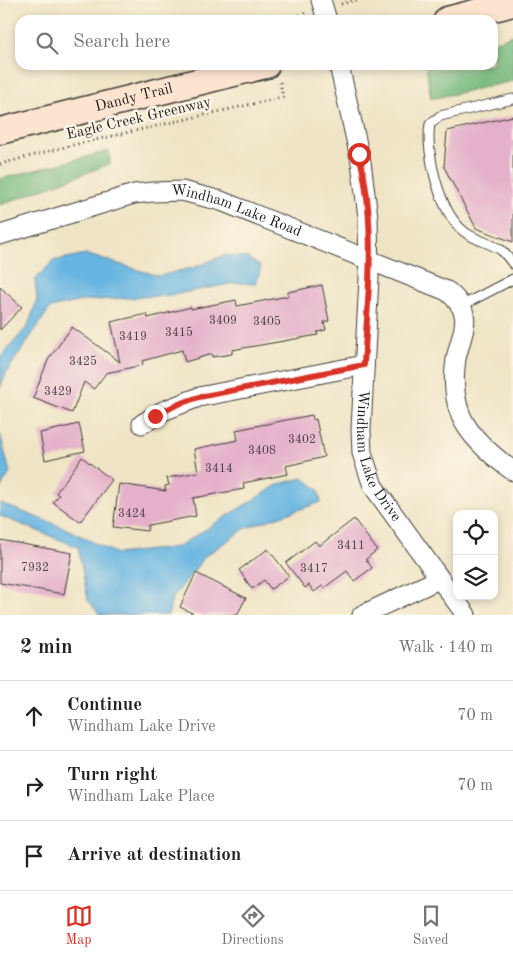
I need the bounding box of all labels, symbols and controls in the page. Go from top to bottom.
search box [15,15,498,70]
icon: search [33,29,61,57]
text: Search here [73,33,170,52]
street label: Dandy Trail [93,81,174,115]
street label: Eagle Creek Greenway [65,95,213,143]
route start [348,143,371,166]
street label: Windham Lake Road [171,183,304,240]
house number: 3409 [209,315,237,327]
house number: 3405 [253,315,281,328]
house number: 3415 [165,326,193,339]
house number: 3419 [119,331,147,343]
house number: 3425 [69,355,97,368]
house number: 3429 [44,386,72,398]
street label: Windham Lake Drive [353,390,404,524]
route end [144,405,167,428]
house number: 3402 [288,434,316,446]
house number: 3408 [248,445,276,457]
house number: 3414 [205,463,233,475]
house number: 3424 [118,508,146,520]
map controls [453,510,498,600]
button: locate [453,510,498,555]
house number: 3411 [337,540,365,552]
button: layers [453,555,498,600]
house number: 7932 [21,562,49,574]
house number: 3417 [300,563,328,575]
text: 2 min [20,637,73,658]
text: Walk · 140 m [398,640,493,656]
text: Continue [67,696,142,715]
icon: ahead [20,702,48,730]
text: 70 m [457,708,493,724]
text: Windham Lake Drive [67,719,216,735]
text: Turn right [67,766,157,785]
icon: right [20,772,48,800]
text: 70 m [457,778,493,794]
text: Windham Lake Place [67,789,215,805]
icon: arrive [20,842,48,870]
text: Arrive at destination [67,846,241,865]
tab: Map [65,902,93,949]
tab: Directions [222,902,284,949]
tab: Saved [413,902,448,949]

